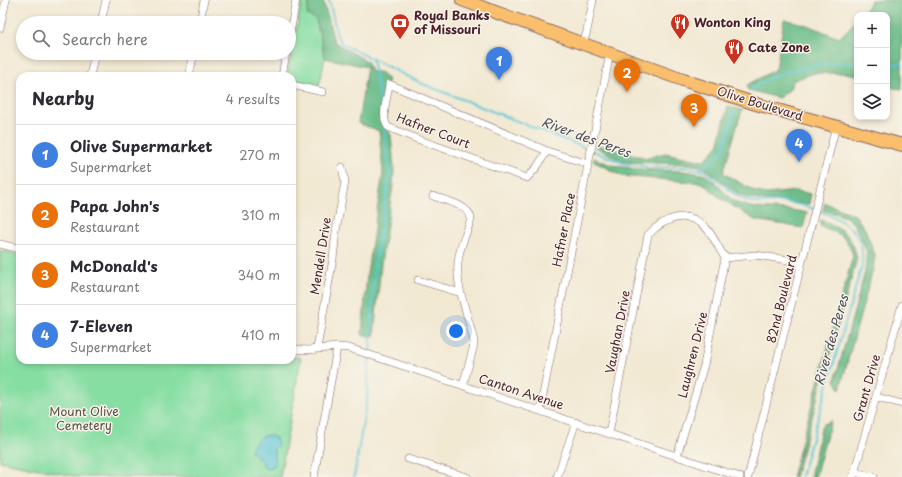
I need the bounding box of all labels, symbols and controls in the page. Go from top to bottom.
place label: Royal Banks of Missouri [414,6,490,38]
bank icon: Royal Banks of Missouri [389,12,411,40]
restaurant icon: Wonton King [669,12,691,40]
map controls [854,12,890,120]
button: + [854,12,890,48]
place label: Wonton King [694,13,771,31]
search box [16,16,296,60]
icon: search [30,27,52,49]
text: Search here [62,27,148,50]
restaurant icon: Cate Zone [723,37,745,65]
place label: Cate Zone [748,38,810,56]
pin: 1 [486,47,512,80]
button: − [854,48,890,84]
pin: 2 [614,59,640,92]
street label: Olive Boulevard [715,81,806,125]
button: layers [854,84,890,120]
text: Nearby [32,85,94,111]
text: 4 results [226,89,280,108]
pin: 3 [681,94,707,127]
street label: Hafner Court [394,108,473,152]
water label: River des Peres [539,112,634,162]
pin: 4 [786,129,812,162]
text: Olive Supermarket [70,134,213,157]
text: 1 [42,145,48,164]
text: 270 m [239,145,280,164]
text: Supermarket [70,157,152,176]
street label: Hafner Place [547,191,579,268]
text: Papa John's [70,194,159,217]
text: 2 [40,205,50,224]
text: 310 m [241,205,280,224]
street label: Mendell Drive [305,216,335,296]
text: Restaurant [70,217,140,236]
street label: 82nd Boulevard [761,252,801,345]
text: McDonald's [70,254,158,277]
text: 3 [41,265,49,284]
text: 340 m [237,265,280,284]
text: Restaurant [70,277,140,296]
street label: Vaughan Drive [600,289,634,375]
water label: River des Peres [809,291,853,387]
street label: Laughren Drive [673,310,711,400]
text: 7-Eleven [70,314,133,337]
your location [446,321,466,341]
text: 4 [41,325,49,344]
text: 410 m [241,325,280,344]
text: Supermarket [70,337,152,356]
street label: Grant Drive [848,352,884,424]
street label: Canton Avenue [476,369,567,413]
park label: Mount Olive Cemetery [49,402,119,434]

